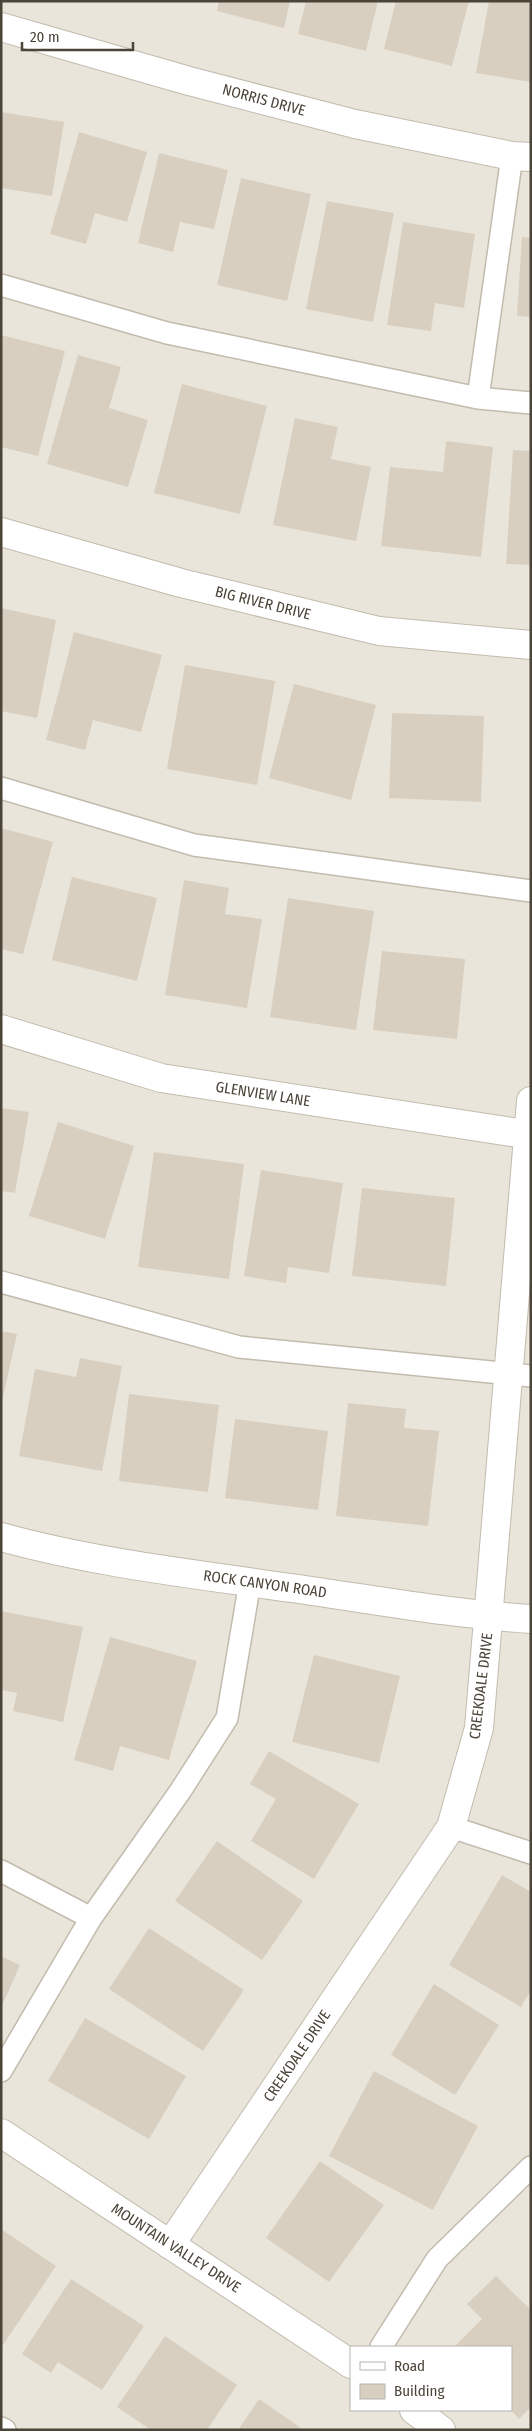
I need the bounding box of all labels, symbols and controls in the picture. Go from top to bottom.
scale bar [22,20,134,52]
text: 20 m [30,28,60,46]
street label: NORRIS DRIVE [220,80,308,120]
street label: BIG RIVER DRIVE [213,582,313,624]
street label: GLENVIEW LANE [214,1078,312,1110]
street label: ROCK CANYON ROAD [202,1566,328,1602]
street label: CREEKDALE DRIVE [466,1632,496,1740]
street label: CREEKDALE DRIVE [260,2007,334,2105]
street label: MOUNTAIN VALLEY DRIVE [108,2199,244,2297]
legend [350,2346,512,2411]
text: Road [394,2357,425,2375]
text: Building [394,2382,445,2400]

